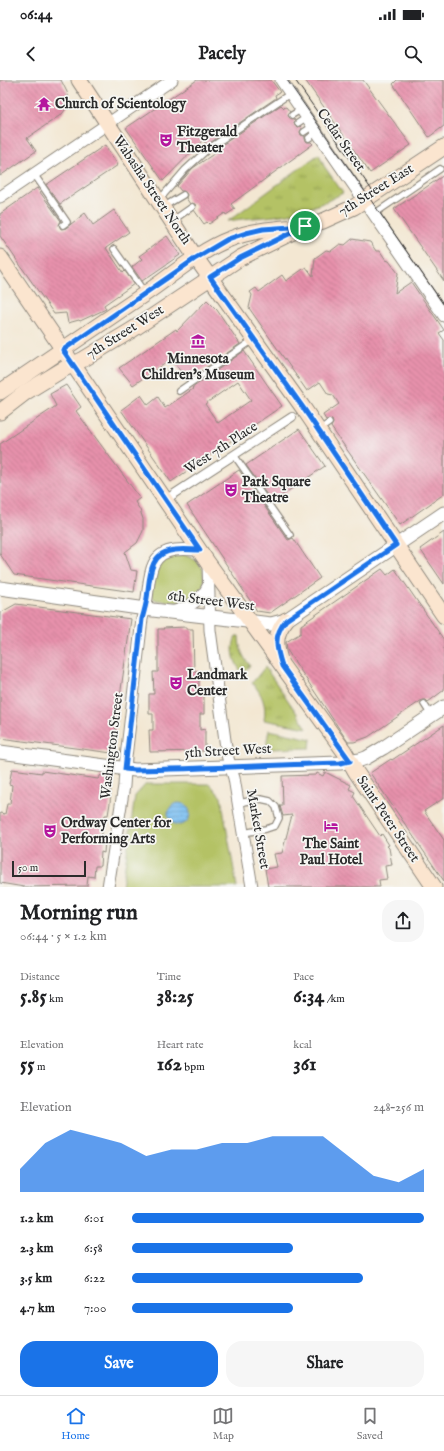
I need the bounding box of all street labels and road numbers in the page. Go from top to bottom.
street label: Cedar Street [313,105,369,175]
street label: Wabasha Street North [109,132,196,249]
street label: 7th Street East [335,160,417,220]
street label: 7th Street West [83,301,167,363]
street label: West 7th Place [181,417,262,478]
street label: 6th Street West [166,587,256,615]
street label: Washington Street [97,691,127,800]
street label: 5th Street West [184,740,272,762]
street label: Saint Peter Street [352,772,424,866]
street label: Market Street [242,788,274,871]

